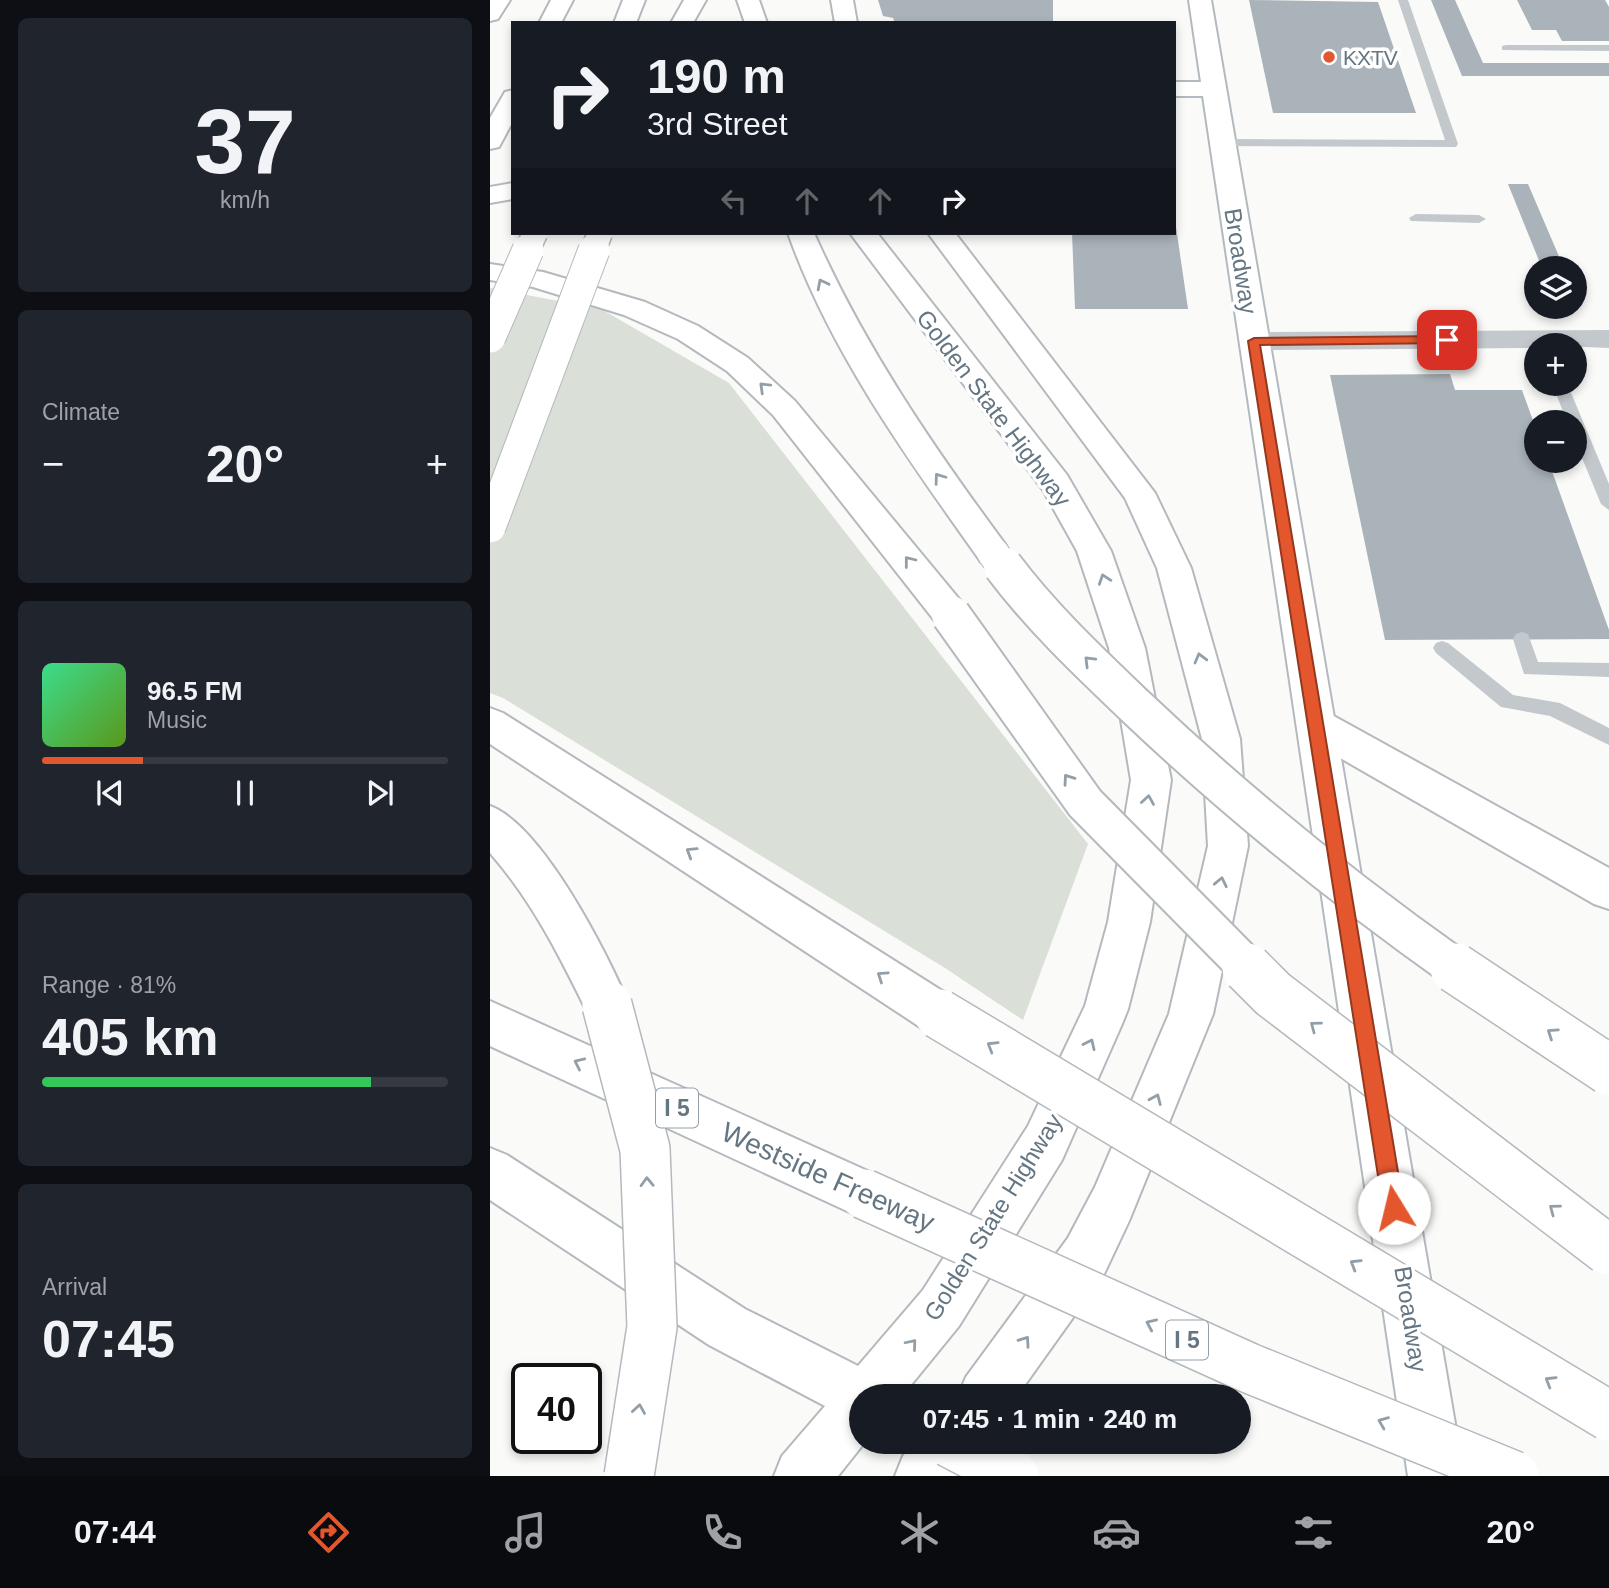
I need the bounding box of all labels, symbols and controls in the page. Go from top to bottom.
place label: KXTV [1343,46,1398,69]
icon: right [532,49,623,140]
text: 190 m [647,49,786,103]
marker: KXTV [1321,49,1337,65]
text: 37 [194,91,296,192]
text: 3rd Street [647,106,788,142]
icon: left [715,182,753,220]
icon: ahead [788,182,826,220]
icon: ahead [861,182,899,220]
icon: right [934,182,972,220]
text: km/h [220,187,270,213]
street label: Broadway [1219,206,1263,316]
map controls [1524,256,1587,473]
button: layers [1524,256,1587,319]
one-way arrow [816,278,830,291]
street label: Golden State Highway [911,305,1077,511]
pin [1417,310,1477,370]
icon: arrive [1428,321,1466,359]
button: + [1524,333,1587,396]
one-way arrow [759,382,772,395]
text: Climate [42,399,120,425]
button: − [1524,410,1587,473]
text: 20° [206,435,284,493]
text: − [42,443,64,485]
text: + [426,443,448,485]
one-way arrow [935,473,947,486]
one-way arrow [905,557,918,569]
one-way arrow [1098,573,1112,586]
one-way arrow [1194,652,1209,664]
one-way arrow [1085,657,1097,669]
text: 96.5 FM [147,676,242,706]
text: Music [147,707,207,733]
icon: previous [91,774,129,812]
icon: pause [226,774,264,812]
icon: next [361,774,399,812]
one-way arrow [1064,774,1076,787]
one-way arrow [1140,794,1155,806]
one-way arrow [685,848,698,861]
one-way arrow [1212,876,1227,888]
one-way arrow [876,971,889,984]
text: Range · 81% [42,972,176,998]
text: 405 km [42,1008,218,1066]
one-way arrow [1310,1021,1323,1034]
one-way arrow [1547,1029,1560,1041]
one-way arrow [1082,1039,1096,1052]
one-way arrow [987,1041,1000,1054]
one-way arrow [574,1058,587,1072]
road number: I 5 [656,1088,698,1128]
one-way arrow [1148,1094,1162,1106]
street label: Golden State Highway [918,1109,1068,1325]
street label: Westside Freeway [717,1116,939,1238]
position arrow [1357,1171,1431,1245]
one-way arrow [639,1176,654,1187]
one-way arrow [1549,1204,1562,1217]
one-way arrow [1350,1260,1363,1273]
street label: Broadway [1389,1264,1433,1374]
text: Arrival [42,1274,107,1300]
text: 07:45 [42,1310,175,1368]
one-way arrow [1146,1318,1158,1332]
road number: I 5 [1166,1320,1208,1359]
one-way arrow [1017,1336,1029,1349]
one-way arrow [903,1339,916,1352]
speed limit sign: 40 [511,1363,602,1454]
one-way arrow [1545,1376,1558,1389]
one-way arrow [632,1403,647,1414]
text: 07:45 · 1 min · 240 m [923,1404,1177,1434]
one-way arrow [1378,1417,1390,1431]
icon: directions [304,1508,353,1557]
icon: music [501,1508,550,1557]
icon: phone [698,1508,747,1557]
icon: climate [895,1508,944,1557]
icon: car [1092,1508,1141,1557]
icon: filters [1289,1508,1338,1557]
text: 07:44 [74,1514,156,1550]
text: 20° [1487,1514,1535,1550]

